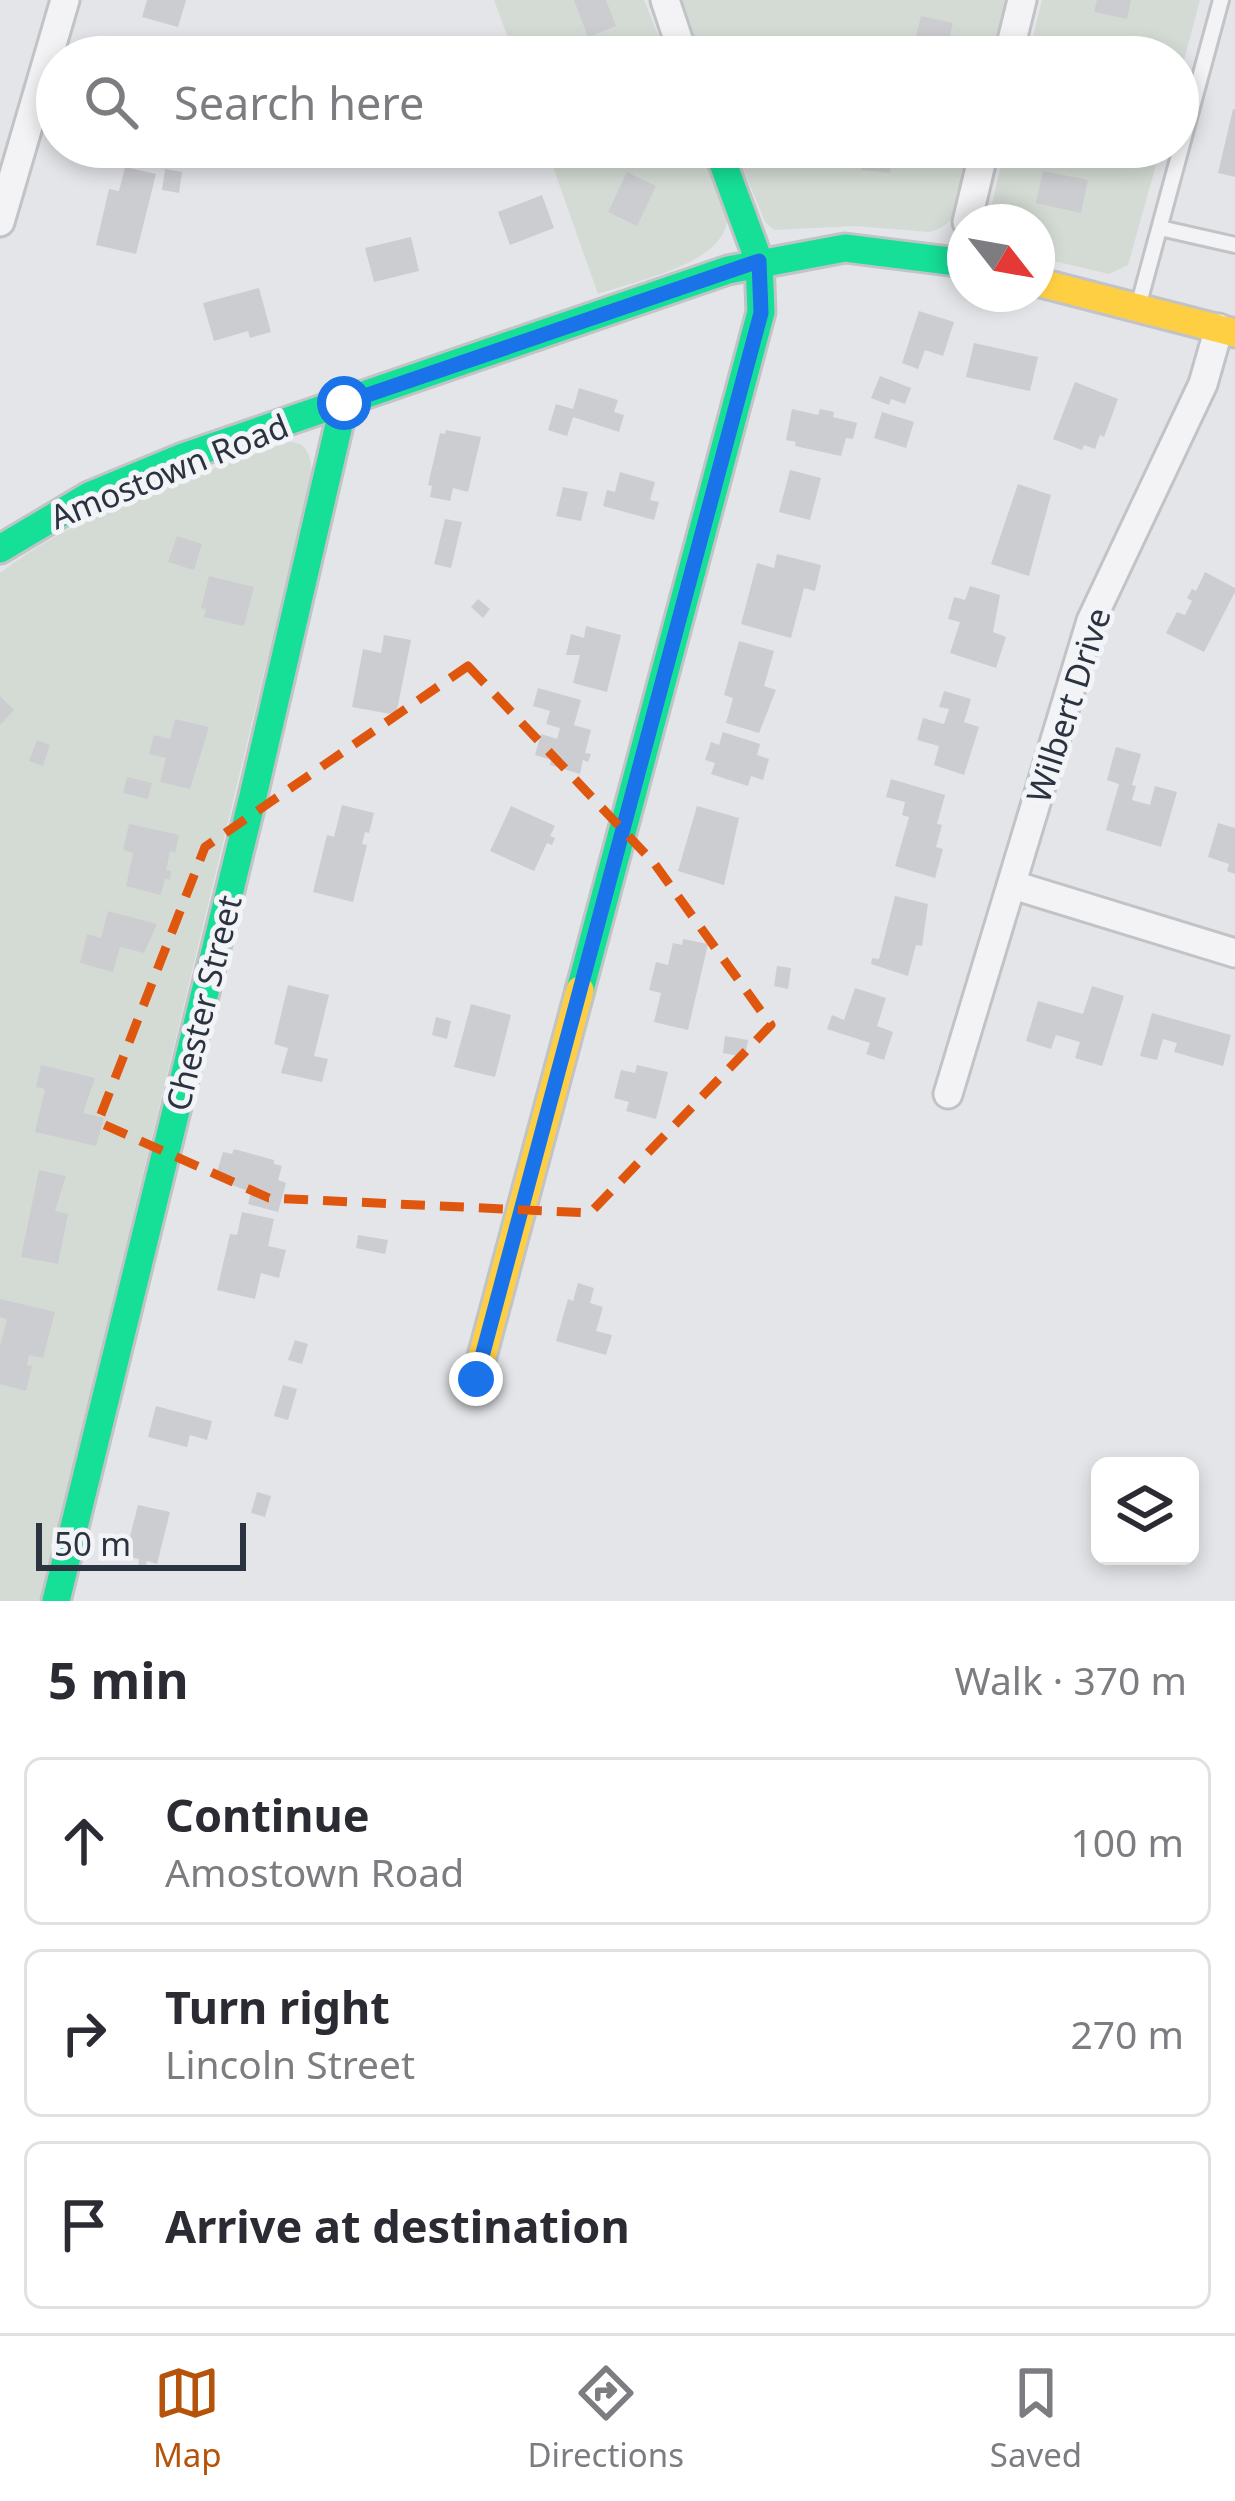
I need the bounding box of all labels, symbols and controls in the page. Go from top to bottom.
search box [36,36,1199,168]
icon: search [78,69,144,135]
text: Search here [174,72,424,133]
north arrow [947,204,1055,312]
route start [317,376,371,430]
street label: Amostown Road [43,403,295,539]
street label: Wilbert Drive [1015,602,1121,808]
street label: Chester Street [154,890,252,1115]
route end [449,1352,503,1406]
map controls [1091,1457,1199,1565]
button: layers [1091,1457,1199,1565]
scale bar [36,1517,246,1570]
text: 50 m [54,1521,131,1566]
text: 5 min [48,1644,189,1714]
text: Walk · 370 m [954,1653,1187,1706]
text: Continue [165,1784,370,1845]
icon: ahead [51,1808,117,1874]
text: 100 m [1070,1815,1184,1868]
text: Amostown Road [165,1845,464,1898]
text: Turn right [165,1976,390,2037]
icon: right [51,2000,117,2066]
text: 270 m [1070,2007,1184,2060]
text: Lincoln Street [165,2037,415,2090]
icon: arrive [51,2192,117,2258]
text: Arrive at destination [165,2195,630,2256]
tab: Map [153,2360,222,2477]
tab: Directions [527,2360,684,2477]
tab: Saved [990,2360,1082,2477]

